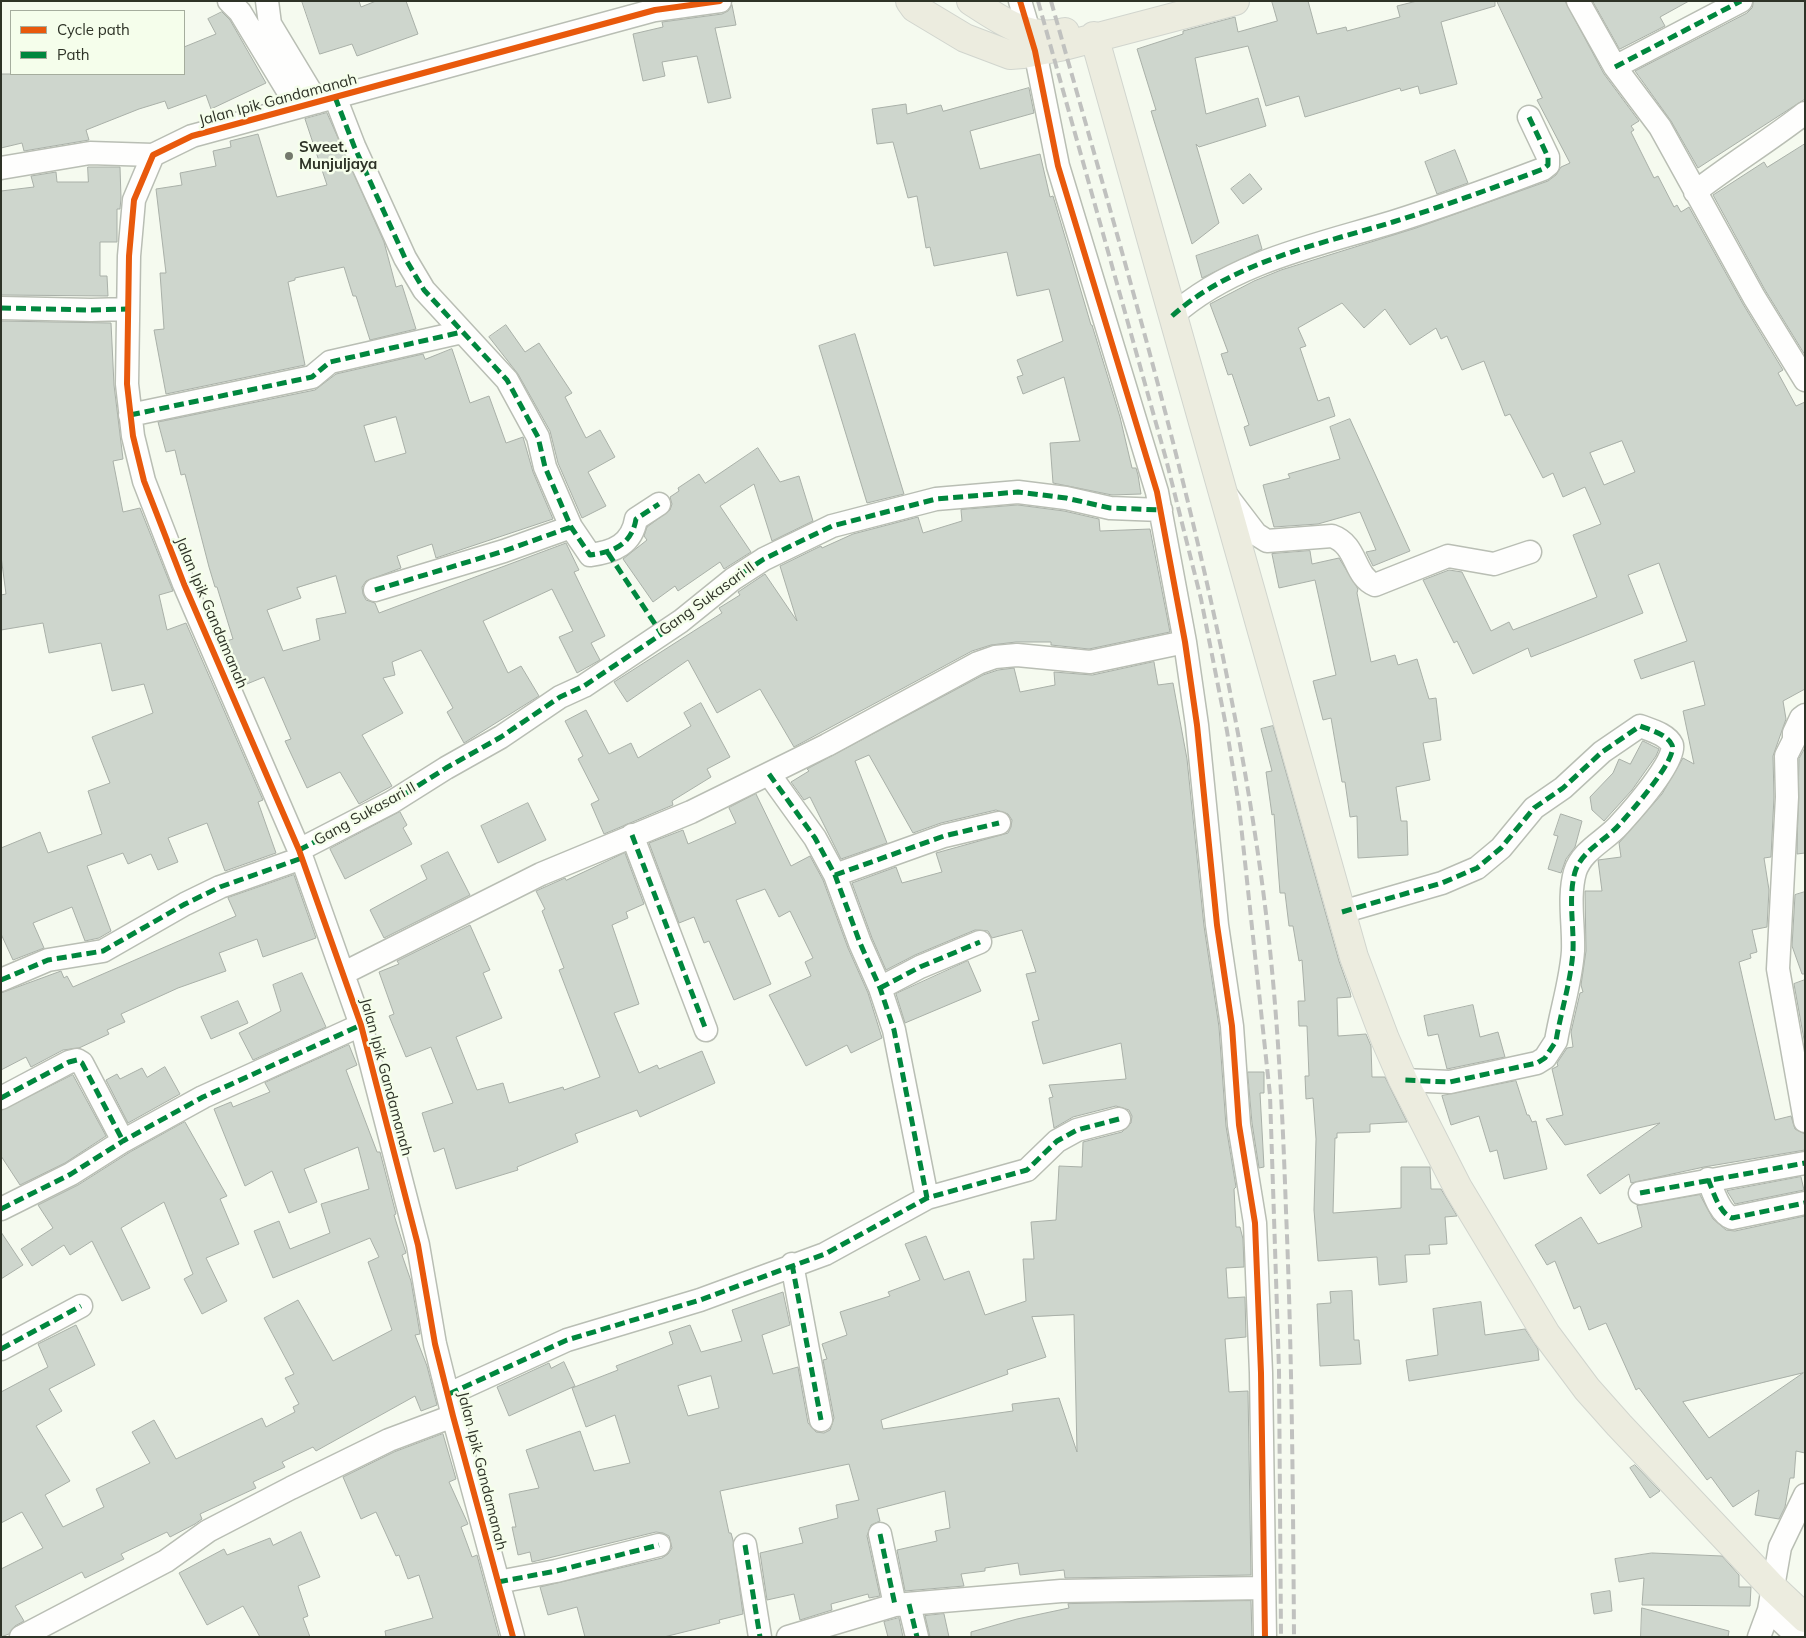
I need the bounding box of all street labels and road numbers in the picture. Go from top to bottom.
street label: Jalan Ipik Gandamanah [197,70,359,130]
street label: Jalan Ipik Gandamanah [171,535,251,691]
street label: Gang Sukasari II [656,558,758,640]
street label: Gang Sukasari II [311,779,419,849]
street label: Jalan Ipik Gandamanah [356,996,416,1158]
street label: Jalan Ipik Gandamanah [454,1390,510,1552]

